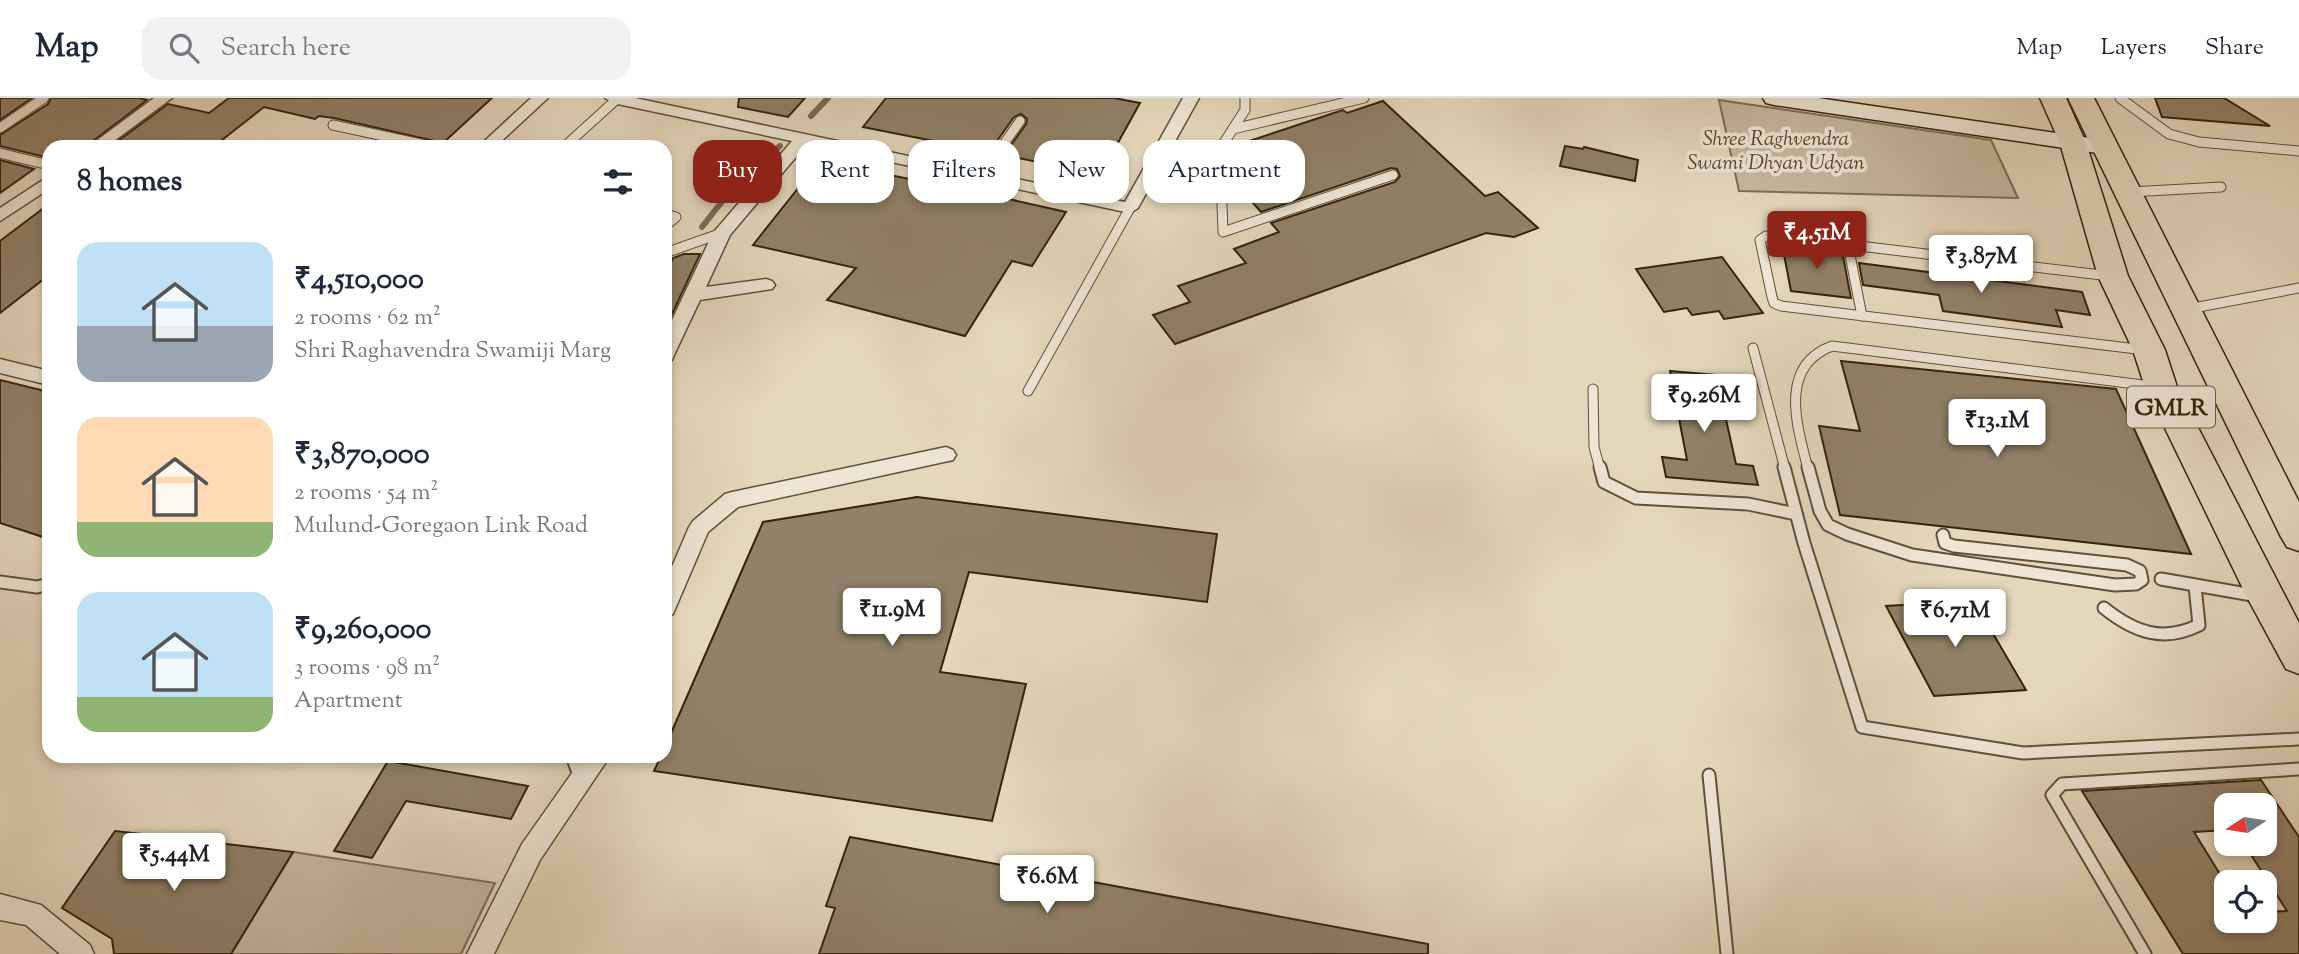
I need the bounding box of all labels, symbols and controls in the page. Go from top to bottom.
search box [141,17,631,80]
text: Map [35,24,99,72]
icon: search [165,29,203,67]
text: Search here [221,30,351,67]
text: Map [2016,31,2062,65]
text: Layers [2100,31,2167,65]
text: Share [2205,31,2264,65]
park label: Shree Raghvendra Swami Dhyan Udyan [1687,125,1865,179]
chip: Buy [693,140,782,203]
chip: Rent [796,140,894,203]
chip: Filters [908,140,1020,203]
chip: New [1034,140,1129,203]
chip: Apartment [1143,140,1305,203]
text: 8 homes [77,161,182,204]
icon: filters [599,163,637,201]
pin: ₹4.51M [1760,212,1874,271]
text: ₹4.51M [1783,217,1851,250]
pin: ₹3.87M [1924,236,2038,295]
text: ₹3.87M [1945,241,2017,274]
text: ₹4,510,000 [294,259,424,302]
icon: home [133,270,217,354]
text: 2 rooms · 62 m² [294,302,441,335]
text: Shri Raghavendra Swamiji Marg [294,335,611,368]
pin: ₹9.26M [1647,374,1761,434]
text: ₹9.26M [1667,380,1741,413]
road number: GMLR [2127,386,2215,428]
pin: ₹13.1M [1940,400,2054,459]
text: ₹13.1M [1964,405,2030,438]
text: ₹3,870,000 [294,434,430,477]
icon: home [133,445,217,529]
text: 2 rooms · 54 m² [294,477,438,510]
text: Mulund-Goregaon Link Road [294,510,588,543]
pin: ₹11.9M [835,588,949,648]
pin: ₹6.71M [1898,589,2012,649]
text: ₹11.9M [859,594,925,627]
text: ₹6.71M [1920,595,1990,628]
text: ₹9,260,000 [294,609,432,652]
icon: home [133,620,217,704]
text: 3 rooms · 98 m² [294,652,440,685]
text: Apartment [294,685,403,718]
north arrow [2214,793,2277,856]
map controls [2214,793,2277,933]
pin: ₹5.44M [117,834,231,893]
text: ₹5.44M [138,839,210,872]
pin: ₹6.6M [998,856,1096,915]
text: ₹6.6M [1016,861,1078,894]
button: locate [2214,870,2277,933]

